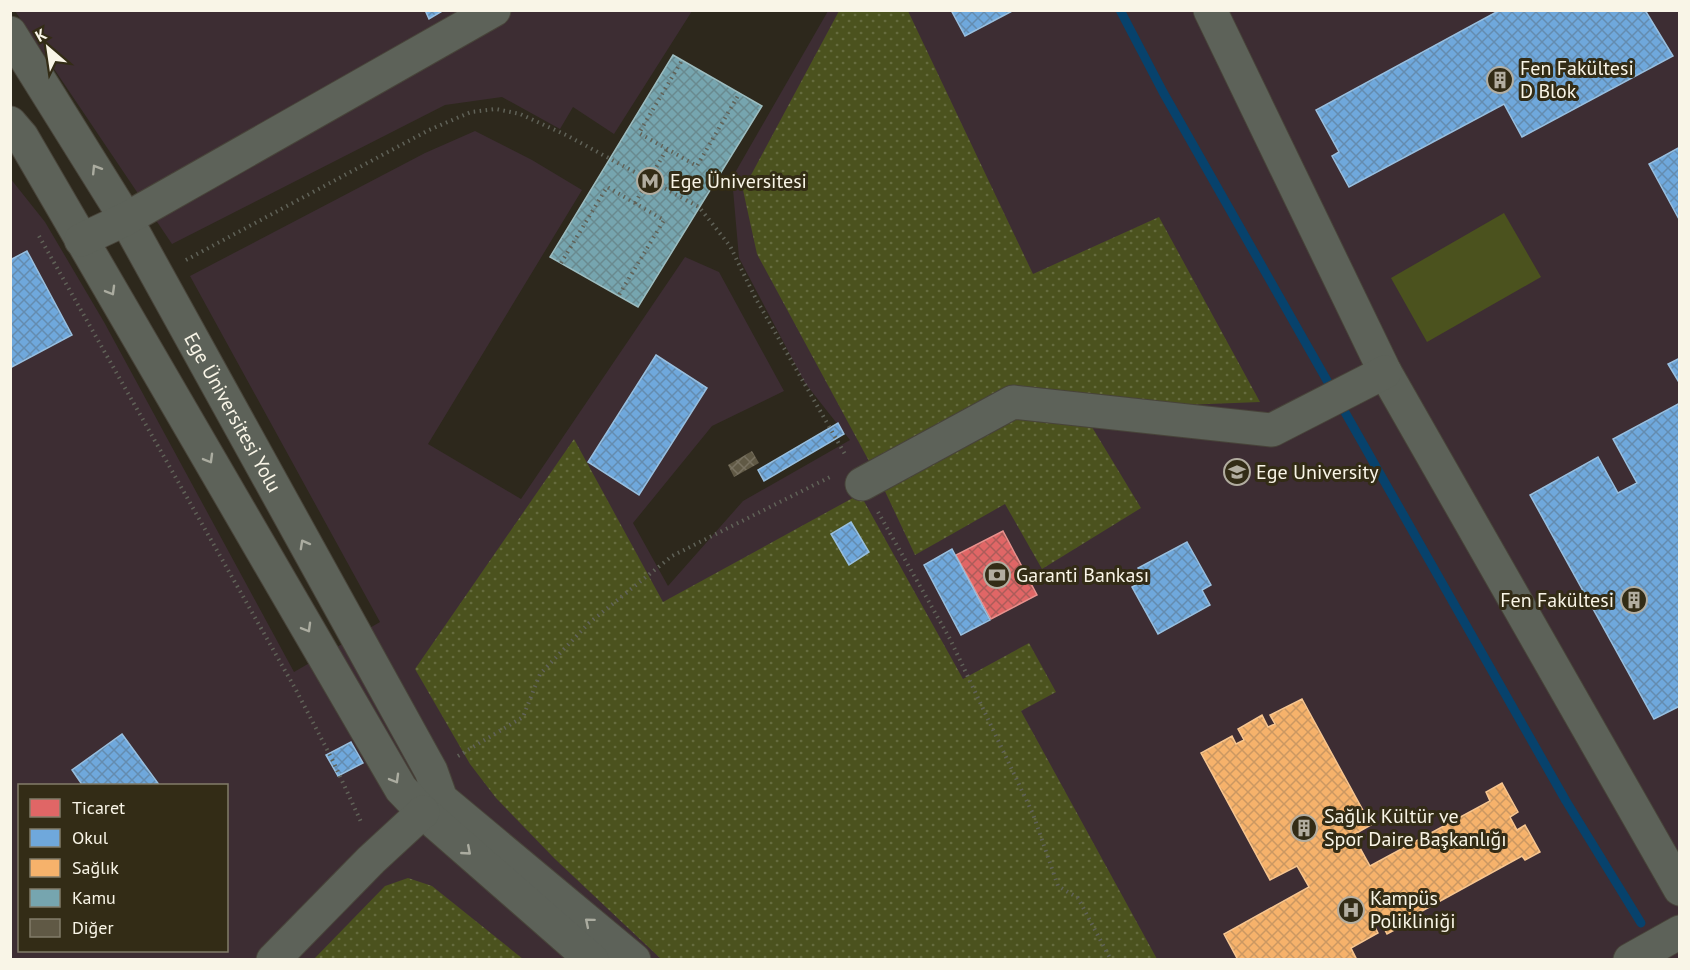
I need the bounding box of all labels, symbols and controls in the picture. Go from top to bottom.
north arrow [18,18,78,78]
text: K [32,24,50,46]
place label: Fen Fakültesi D Blok [1520,55,1634,104]
building icon: Fen Fakültesi D Blok [1485,65,1515,95]
one-way arrow [91,165,103,175]
metro station icon: Ege Üniversitesi [635,166,665,196]
place label: Ege Üniversitesi [670,168,807,194]
one-way arrow [103,285,115,295]
street label: Ege Üniversitesi Yolu [178,328,287,497]
one-way arrow [202,453,213,463]
school or university icon: Ege University [1222,457,1252,487]
place label: Ege University [1256,459,1379,485]
one-way arrow [300,540,311,551]
bank icon: Garanti Bankası [982,560,1012,590]
place label: Garanti Bankası [1016,562,1149,588]
building icon: Fen Fakültesi [1619,585,1649,615]
place label: Fen Fakültesi [1500,587,1614,613]
one-way arrow [300,622,311,632]
one-way arrow [388,773,400,783]
legend [18,784,228,952]
text: Ticaret [72,796,125,819]
place label: Sağlık Kültür ve Spor Daire Başkanlığı [1324,803,1507,852]
building icon: Sağlık Kültür ve Spor Daire Başkanlığı [1289,813,1319,843]
text: Okul [72,826,109,849]
one-way arrow [460,843,471,854]
text: Sağlık [72,856,119,879]
place label: Kampüs Polikliniği [1370,885,1456,934]
text: Kamu [72,886,116,909]
hospital icon: Kampüs Polikliniği [1336,895,1366,925]
text: Diğer [72,916,114,939]
one-way arrow [585,918,596,929]

